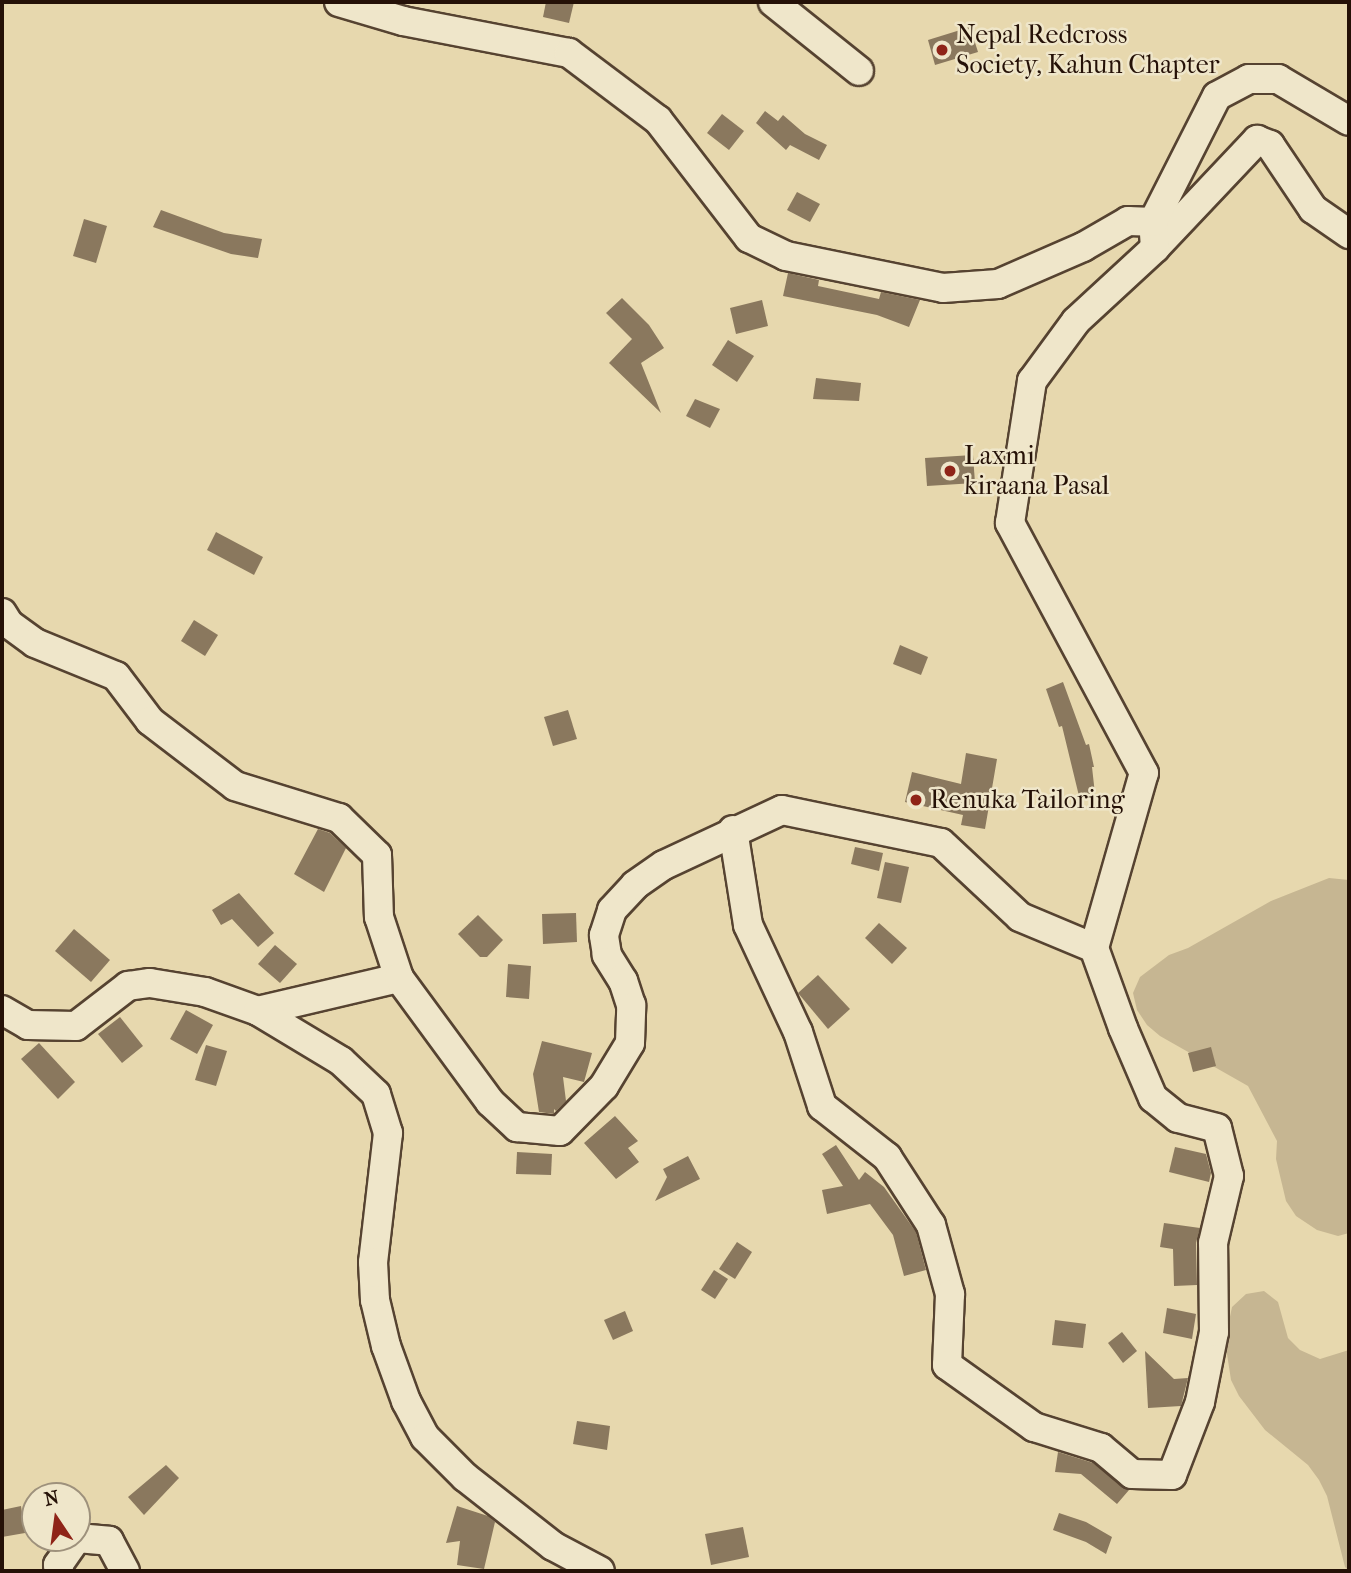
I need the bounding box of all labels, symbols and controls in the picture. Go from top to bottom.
place label: Nepal Redcross Society, Kahun Chapter [956,19,1220,80]
marker: Nepal Redcross Society, Kahun Chapter [934,42,950,58]
place label: Laxmi kiraana Pasal [964,440,1109,502]
marker: Laxmi kiraana Pasal [942,463,958,479]
place label: Renuka Tailoring [930,784,1125,816]
marker: Renuka Tailoring [908,792,924,808]
north arrow [21,1482,91,1552]
text: N [42,1486,61,1511]

